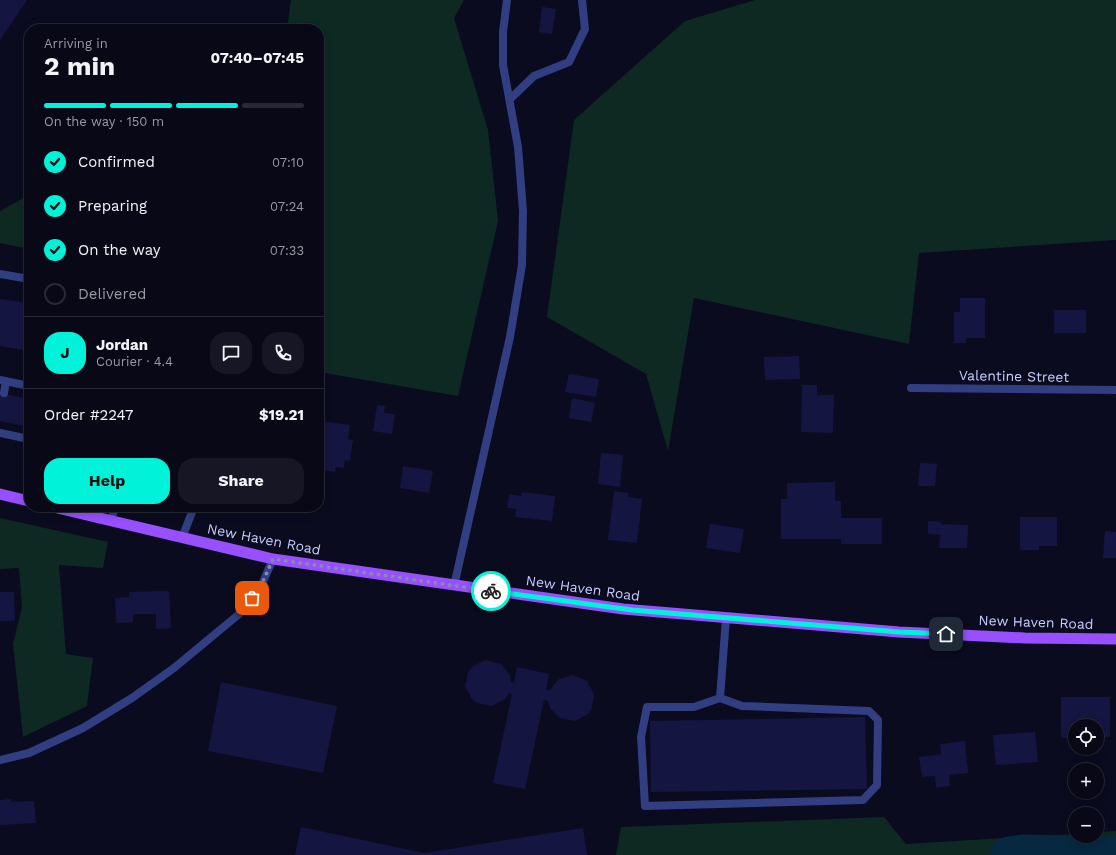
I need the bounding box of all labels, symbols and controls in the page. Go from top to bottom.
text: Arriving in [44,36,108,51]
text: 07:40–07:45 [211,49,304,67]
text: 2 min [44,51,115,81]
text: On the way · 150 m [44,114,164,129]
icon: check [44,151,66,173]
text: Confirmed [78,153,155,171]
text: 07:10 [272,155,304,170]
icon: check [44,195,66,217]
text: Preparing [78,197,147,215]
text: 07:24 [270,199,304,214]
icon: check [44,239,66,261]
text: On the way [78,241,160,259]
text: 07:33 [270,243,304,258]
text: Delivered [78,285,146,303]
button: chat [210,332,252,374]
button: phone [262,332,304,374]
text: Jordan [96,336,148,354]
text: J [60,344,70,362]
text: Courier · 4.4 [96,354,173,369]
street label: Valentine Street [959,367,1069,385]
text: Order #2247 [44,406,133,424]
text: $19.21 [259,406,304,424]
button: Help [44,458,170,504]
button: Share [178,458,304,504]
street label: New Haven Road [206,520,322,558]
courier [471,571,511,611]
street label: New Haven Road [525,572,641,604]
icon: bike [480,580,502,602]
pin [235,581,269,615]
icon: bag [241,587,263,609]
street label: New Haven Road [978,612,1094,632]
pin [929,617,963,651]
icon: home [935,623,957,645]
map controls [1068,719,1104,843]
button: locate [1068,719,1104,755]
button: + [1068,763,1104,799]
button: − [1068,807,1104,843]

